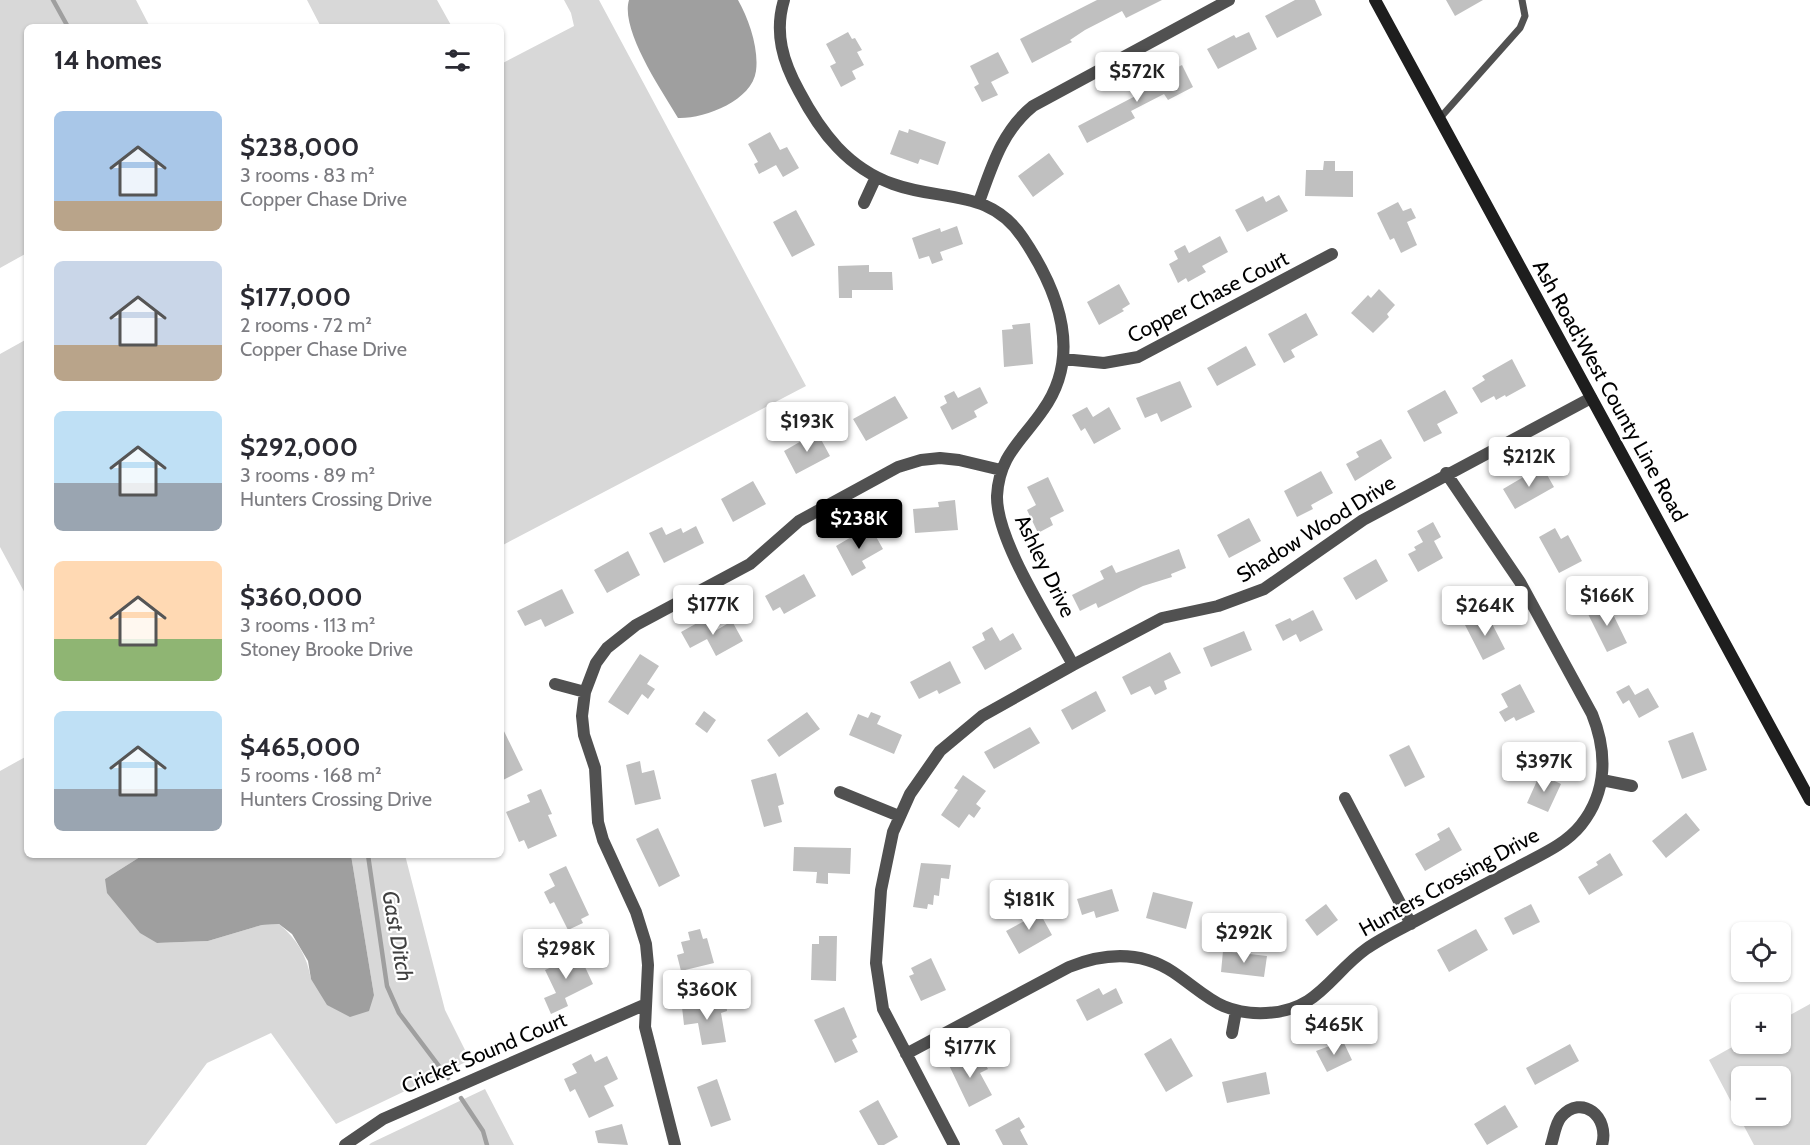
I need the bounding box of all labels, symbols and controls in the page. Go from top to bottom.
text: 14 homes [54,44,162,76]
icon: filters [441,44,474,77]
pin: $572K [1095,52,1179,103]
text: $572K [1109,59,1165,83]
text: $238,000 [240,131,359,163]
icon: home [102,135,174,207]
text: 3 rooms · 83 m² [240,163,375,187]
text: Copper Chase Drive [240,187,407,211]
street label: Copper Chase Court [1123,245,1292,348]
street label: Ash Road;West County Line Road [1528,256,1693,526]
text: $177,000 [240,281,351,313]
icon: home [102,285,174,357]
text: 2 rooms · 72 m² [240,313,372,337]
text: Copper Chase Drive [240,337,407,361]
pin: $193K [765,402,849,453]
text: $193K [780,409,834,433]
text: $292,000 [240,431,358,463]
icon: home [102,435,174,507]
pin: $212K [1487,437,1571,488]
text: $212K [1503,444,1555,468]
text: 3 rooms · 89 m² [240,463,375,487]
street label: Shadow Wood Drive [1232,470,1400,587]
text: Hunters Crossing Drive [240,487,432,511]
pin: $238K [817,499,901,550]
text: $238K [830,506,888,530]
street label: Ashley Drive [1010,510,1081,621]
pin: $166K [1565,576,1649,627]
text: $360,000 [240,581,363,613]
text: $166K [1580,583,1634,607]
icon: home [102,585,174,657]
pin: $177K [671,585,755,636]
pin: $264K [1443,586,1527,637]
text: $177K [687,592,739,616]
text: $264K [1456,593,1514,617]
text: 3 rooms · 113 m² [240,613,376,637]
text: Stoney Brooke Drive [240,637,413,661]
text: $465,000 [240,731,361,763]
icon: home [102,735,174,807]
pin: $397K [1502,742,1586,793]
text: $397K [1516,749,1572,773]
text: 5 rooms · 168 m² [240,763,382,787]
text: Hunters Crossing Drive [240,787,432,811]
street label: Hunters Crossing Drive [1355,822,1543,941]
pin: $181K [987,880,1071,931]
text: $181K [1004,887,1054,911]
water label: Gast Ditch [376,889,419,984]
pin: $292K [1202,913,1286,964]
text: $292K [1216,920,1272,944]
map controls [1731,922,1791,1126]
button: locate [1731,922,1791,982]
pin: $298K [524,929,608,980]
text: $298K [537,936,595,960]
pin: $360K [665,970,749,1021]
text: $360K [677,977,737,1001]
button: + [1731,994,1791,1054]
pin: $465K [1292,1005,1376,1056]
street label: Cricket Sound Court [398,1006,570,1099]
text: $465K [1305,1012,1363,1036]
pin: $177K [928,1028,1012,1079]
text: $177K [944,1035,996,1059]
button: − [1731,1066,1791,1126]

